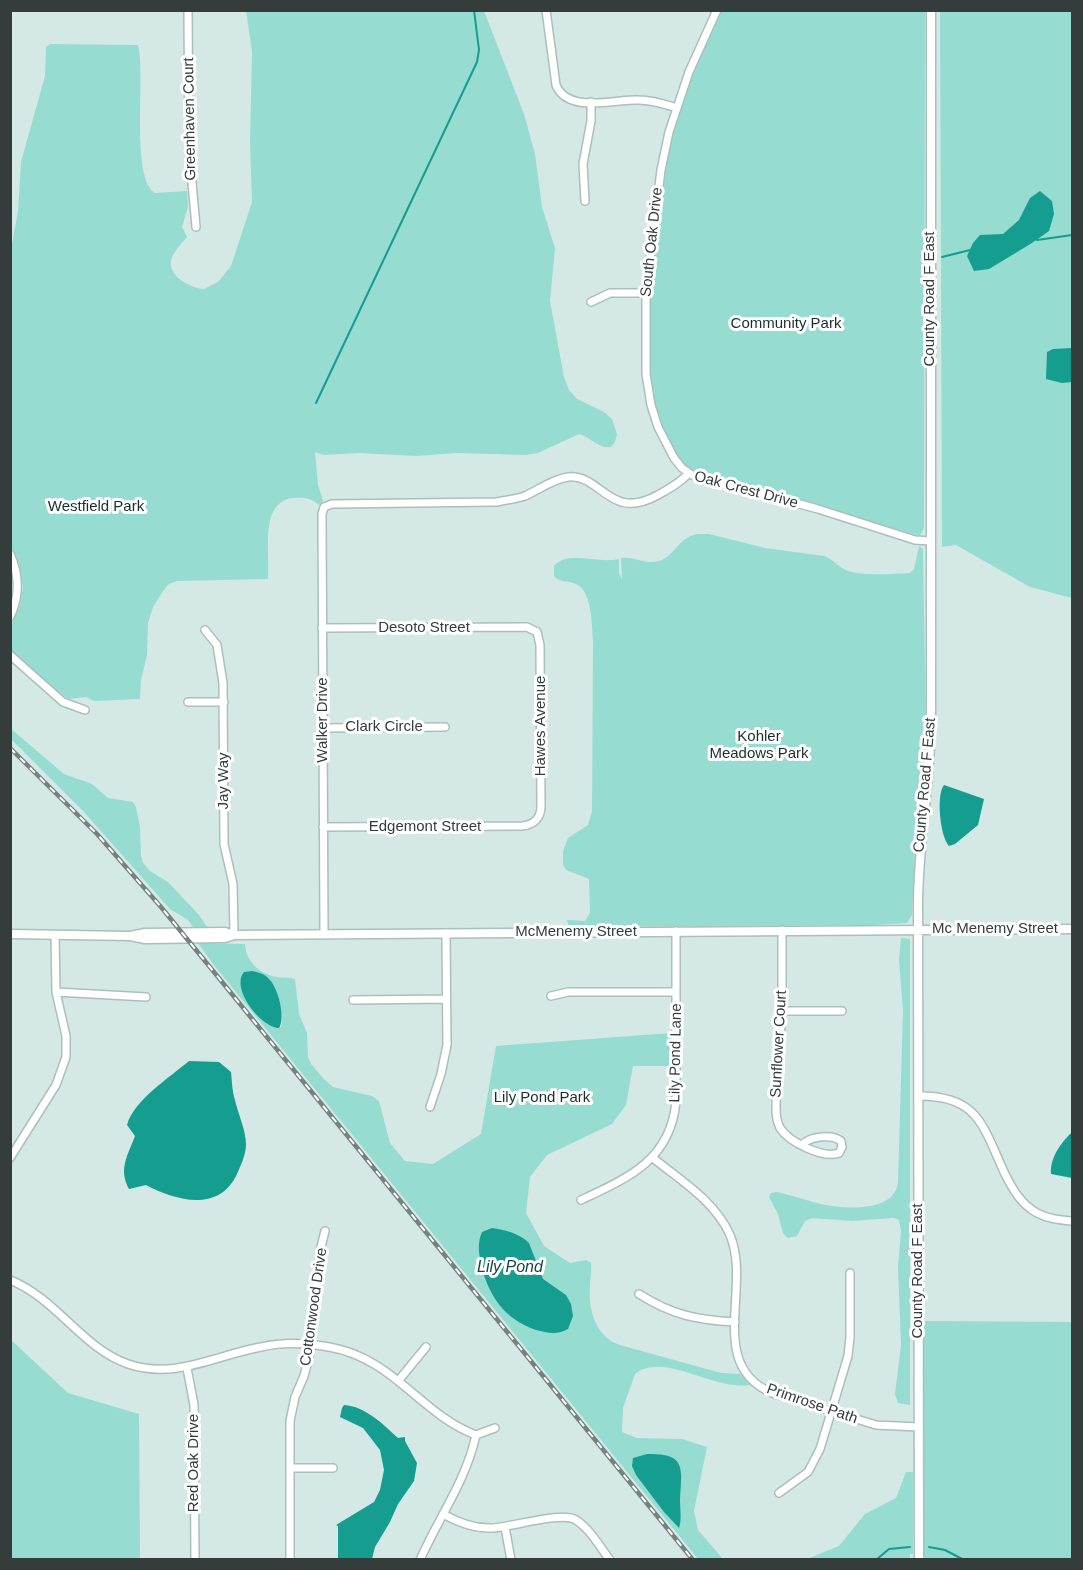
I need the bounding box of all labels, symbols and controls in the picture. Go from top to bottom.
street label: Greenhaven Court [180,57,200,181]
street label: South Oak Drive [637,186,667,298]
street label: County Road F East [921,231,939,367]
park label: Community Park [731,315,841,333]
street label: Oak Crest Drive [692,468,800,512]
park label: Westfield Park [48,498,144,516]
street label: Desoto Street [378,619,470,637]
street label: Hawes Avenue [532,676,550,776]
street label: Walker Drive [314,677,332,763]
street label: County Road F East [910,717,940,853]
street label: Clark Circle [345,718,423,736]
park label: Kohler Meadows Park [709,728,809,763]
street label: Jay Way [215,753,233,809]
street label: Edgemont Street [369,818,481,836]
street label: Mc Menemy Street [932,920,1058,938]
street label: McMenemy Street [515,923,637,941]
street label: Sunflower Court [767,990,791,1098]
street label: Lily Pond Lane [666,1003,686,1103]
park label: Lily Pond Park [494,1089,590,1107]
street label: County Road F East [909,1203,927,1339]
street label: Cottonwood Drive [297,1247,331,1367]
water label: Lily Pond [477,1258,543,1278]
street label: Primrose Path [764,1380,860,1428]
street label: Red Oak Drive [185,1414,203,1512]

